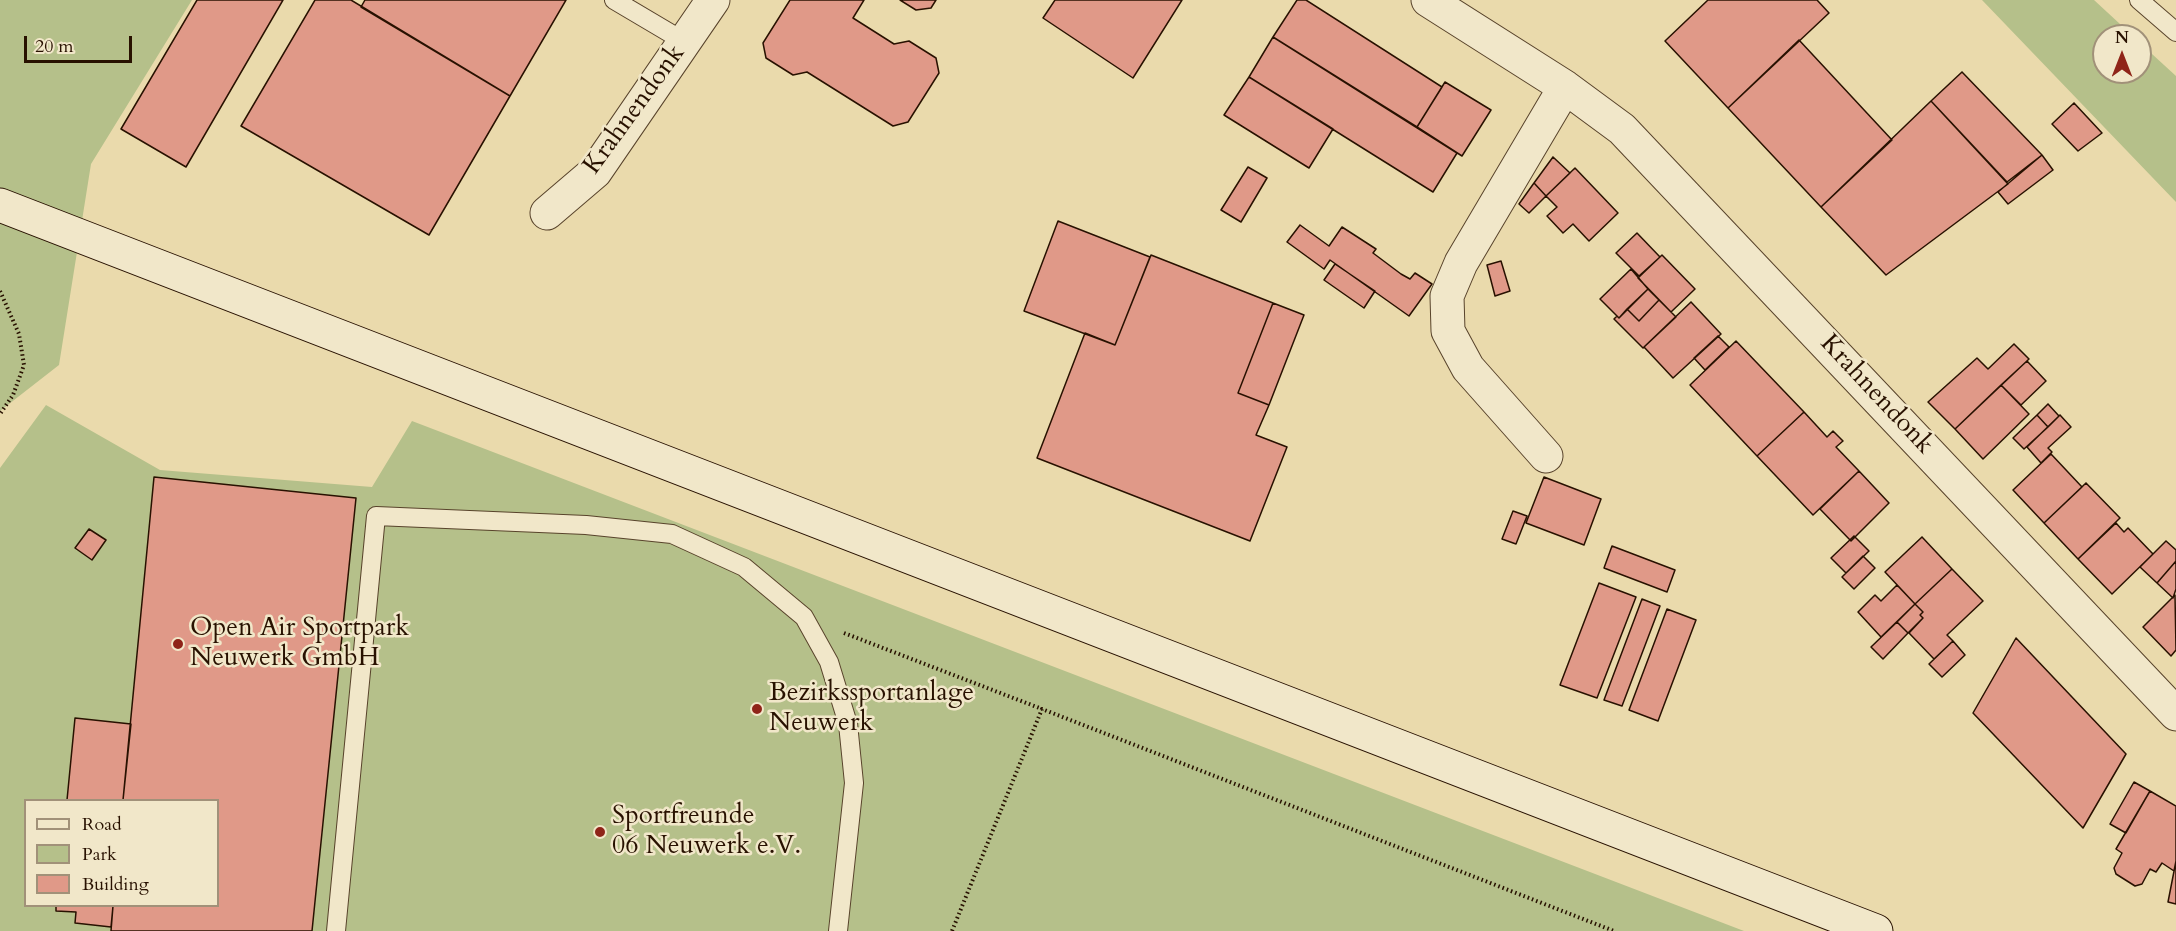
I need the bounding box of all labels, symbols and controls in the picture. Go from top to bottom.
scale bar [27,24,135,62]
north arrow [2092,24,2152,84]
text: N [2115,27,2129,49]
text: 20 m [35,34,74,59]
street label: Krahnendonk [578,39,692,181]
street label: Krahnendonk [1813,329,1939,461]
place label: Open Air Sportpark Neuwerk GmbH [190,613,409,674]
marker: Open Air Sportpark Neuwerk GmbH [171,637,185,651]
place label: Bezirkssportanlage Neuwerk [769,678,974,740]
marker: Bezirkssportanlage Neuwerk [750,702,764,716]
legend [24,799,219,907]
place label: Sportfreunde 06 Neuwerk e.V. [612,801,801,862]
text: Road [82,812,122,837]
marker: Sportfreunde 06 Neuwerk e.V. [593,825,607,839]
text: Park [82,842,117,867]
text: Building [82,872,149,897]

